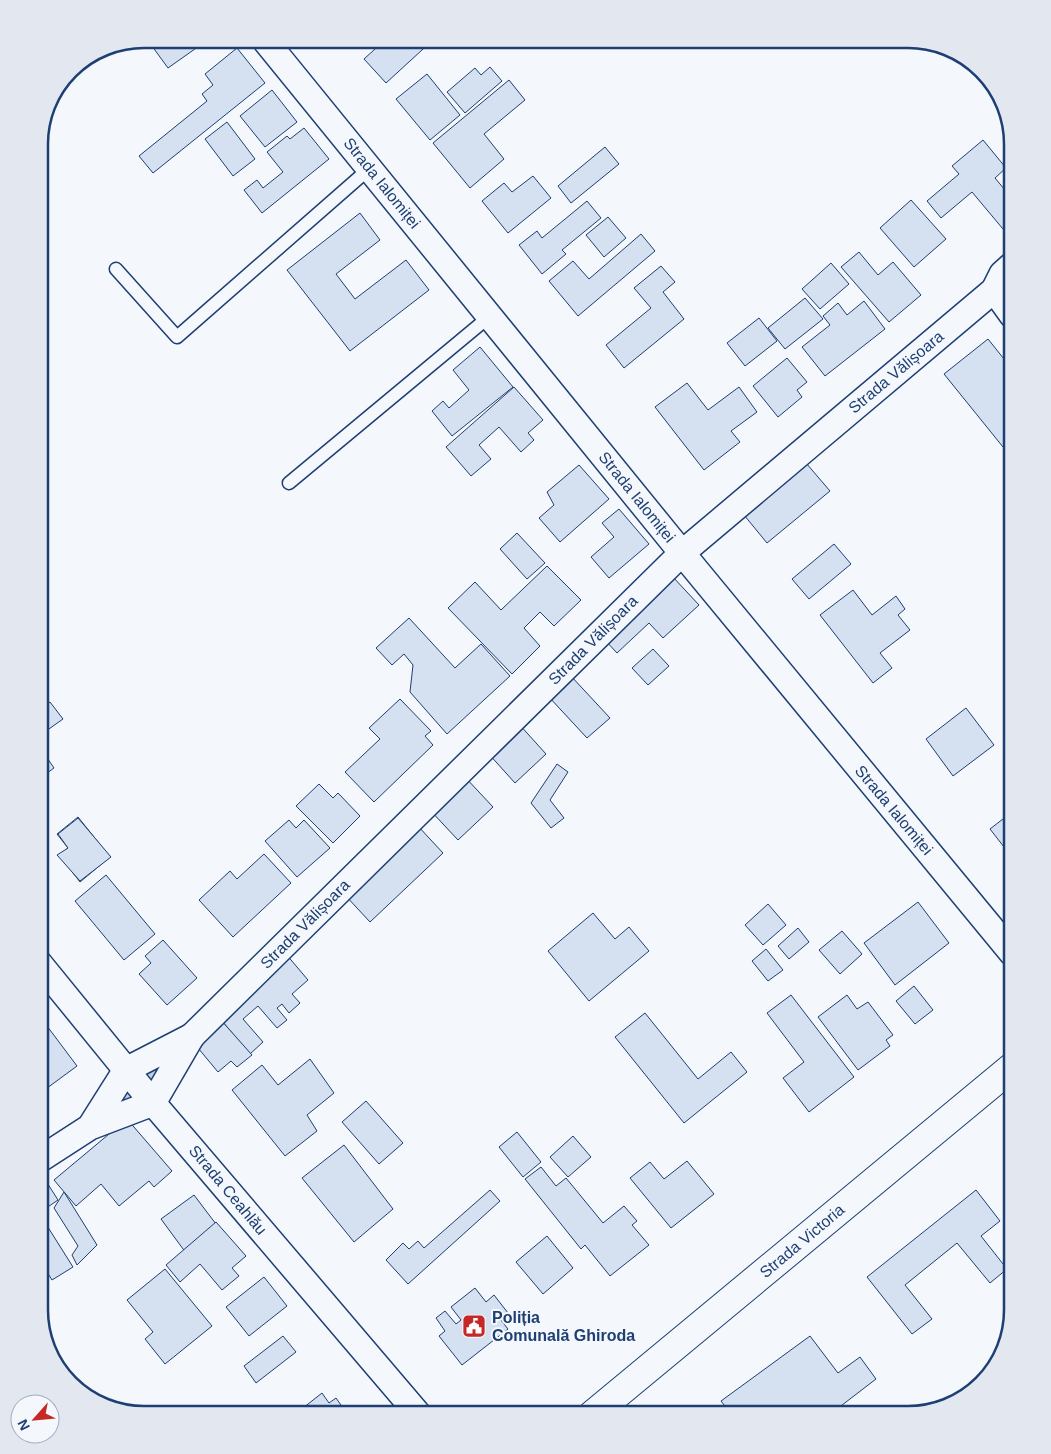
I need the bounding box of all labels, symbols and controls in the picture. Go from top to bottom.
street label: Strada Ialomiței [340,134,424,232]
street label: Strada Vălișoara [845,327,947,417]
street label: Strada Ialomiței [595,448,679,546]
street label: Strada Vălișoara [545,592,641,688]
street label: Strada Ialomiței [852,762,936,858]
street label: Strada Vălișoara [257,876,353,972]
street label: Strada Ceahlău [186,1142,270,1238]
street label: Strada Victoria [756,1201,848,1281]
place label: Poliția Comunală Ghiroda [492,1309,635,1344]
public building icon: Poliția Comunală Ghiroda [461,1313,487,1339]
north arrow [10,1394,60,1444]
text: N [14,1417,33,1433]

